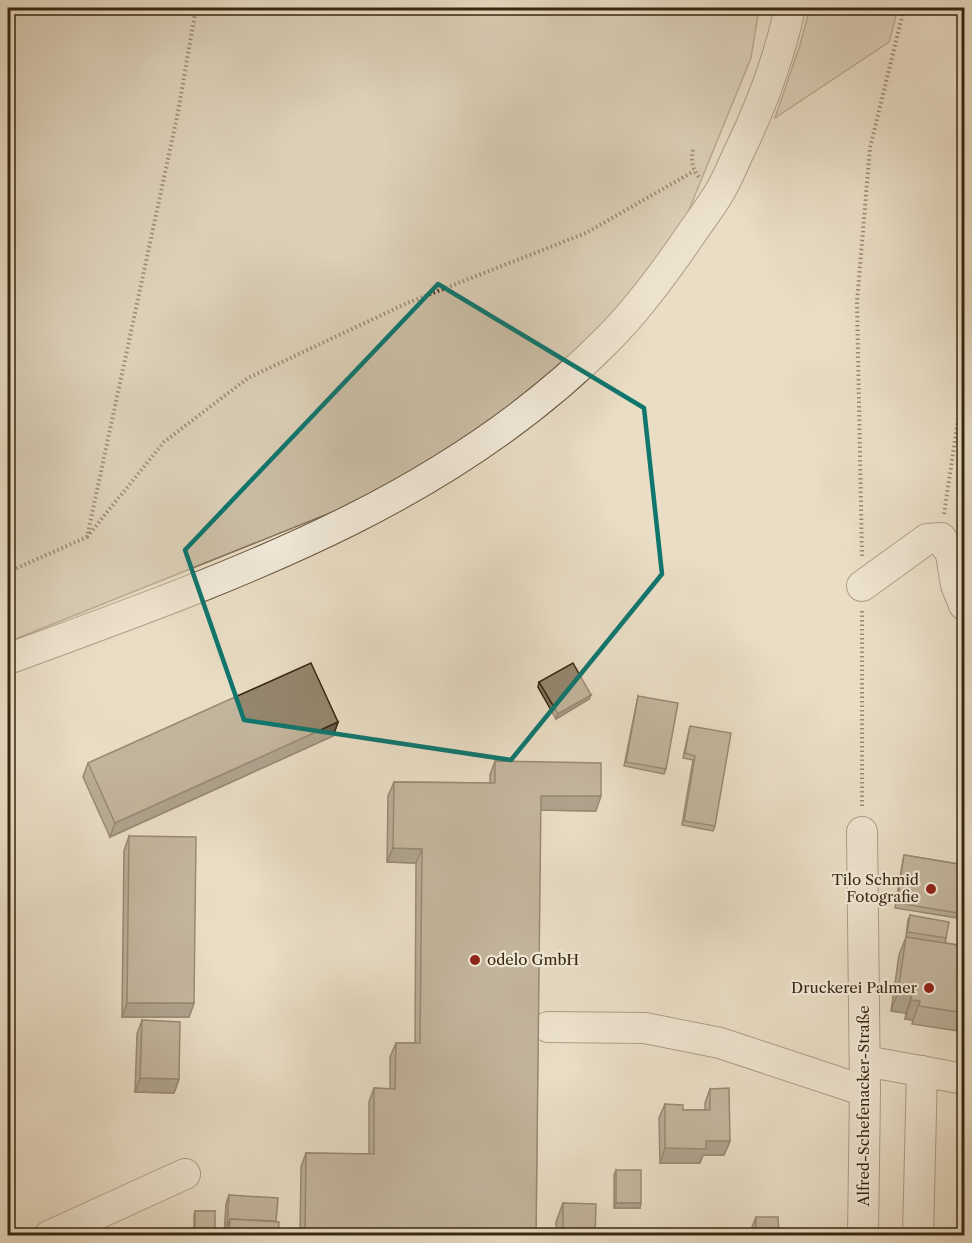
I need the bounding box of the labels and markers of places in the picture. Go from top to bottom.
place label: Tilo Schmid Fotografie [832,870,919,906]
marker: Tilo Schmid Fotografie [924,882,938,896]
place label: odelo GmbH [487,950,579,969]
marker: odelo GmbH [468,953,482,967]
place label: Druckerei Palmer [791,978,918,997]
marker: Druckerei Palmer [922,981,936,995]

